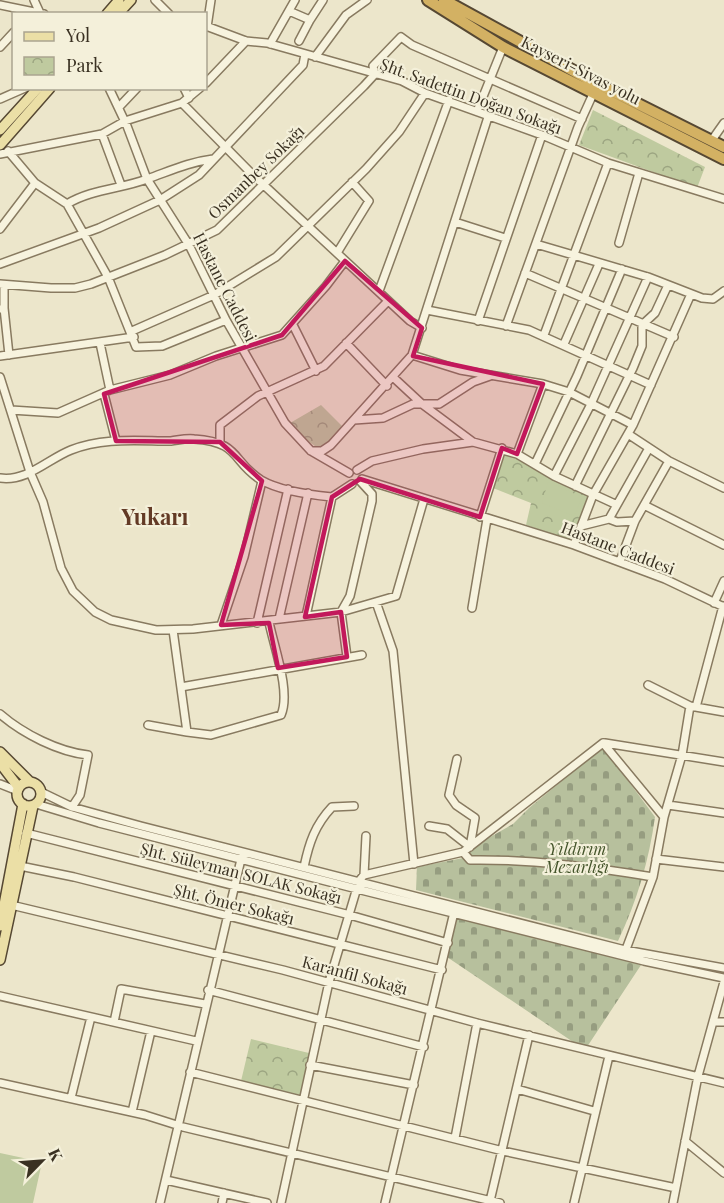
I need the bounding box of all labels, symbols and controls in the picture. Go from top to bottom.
legend [12,12,207,90]
text: Yol [65,23,90,47]
street label: Kayseri-Sivas yolu [518,30,644,109]
text: Park [66,53,103,77]
street label: Şht. Sadettin Doğan Sokağı [377,53,565,138]
street label: Osmanbey Sokağı [203,120,309,223]
street label: Hastane Caddesi [189,229,262,345]
district label: Yukarı [120,501,189,531]
street label: Hastane Caddesi [558,516,678,579]
street label: Şht. Süleyman SOLAK Sokağı [138,837,344,908]
park label: Yıldırım Mezarlığı [544,838,609,877]
street label: Şht. Ömer Sokağı [172,878,297,929]
street label: Karanfil Sokağı [300,950,411,999]
north arrow [12,1131,72,1191]
text: K [44,1145,68,1165]

